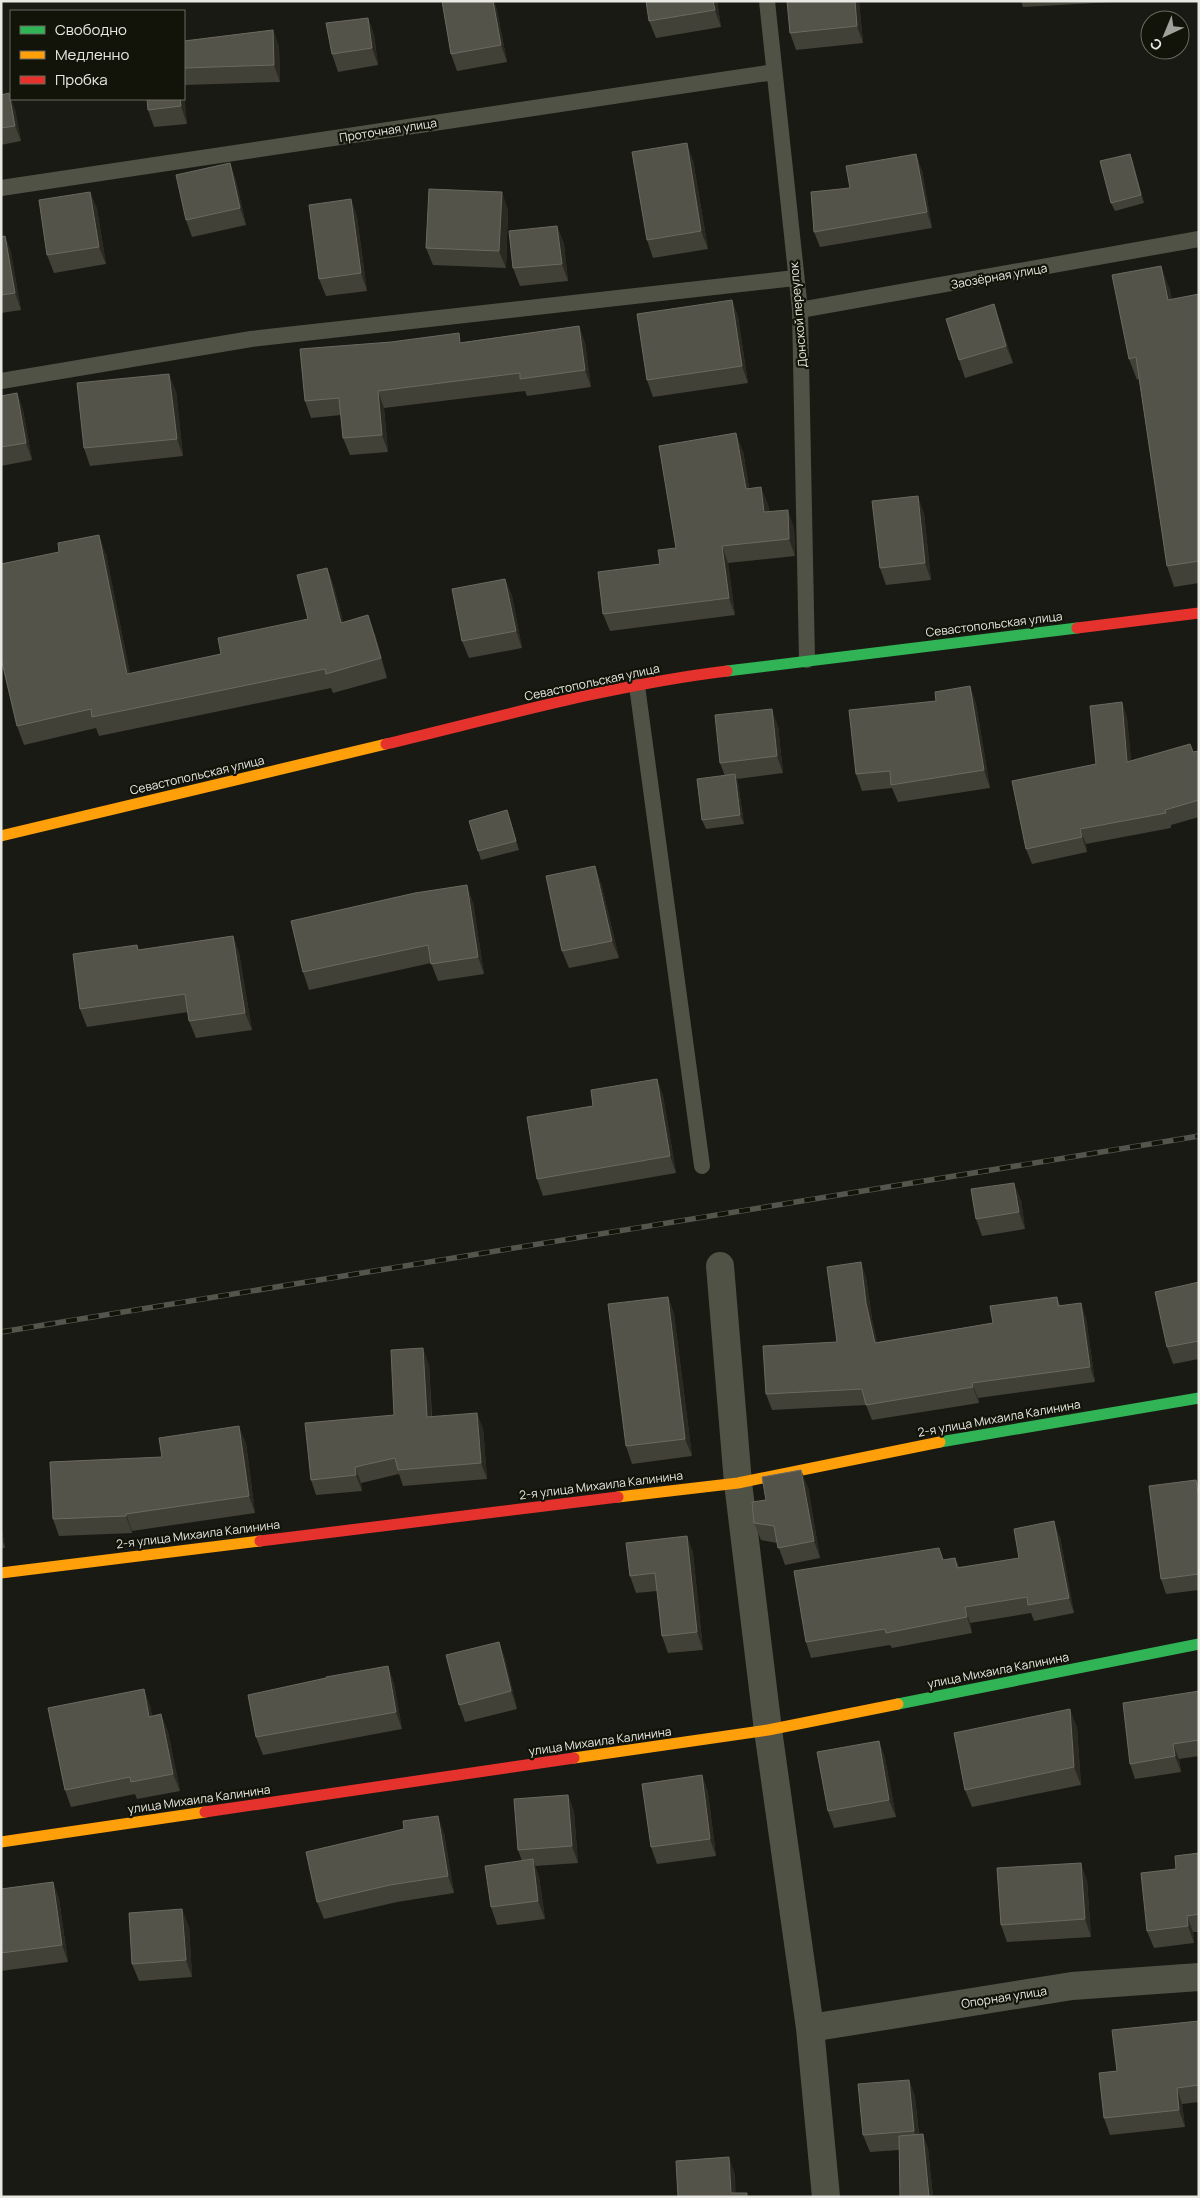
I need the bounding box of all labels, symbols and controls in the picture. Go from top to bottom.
legend [10,10,185,100]
north arrow [1140,10,1190,60]
text: Свободно [55,19,127,40]
text: С [1145,34,1166,55]
text: Медленно [55,44,129,65]
text: Пробка [55,69,108,90]
street label: Проточная улица [338,114,438,146]
street label: Заозёрная улица [949,259,1049,293]
street label: Донской переулок [785,261,811,368]
street label: Севастопольская улица [925,607,1063,641]
street label: Севастопольская улица [523,659,661,705]
street label: Севастопольская улица [128,751,266,799]
street label: 2-я улица Михаила Калинина [916,1395,1082,1441]
street label: 2-я улица Михаила Калинина [518,1467,684,1503]
street label: 2-я улица Михаила Калинина [115,1516,281,1552]
street label: улица Михаила Калинина [926,1648,1070,1692]
street label: улица Михаила Калинина [528,1723,672,1759]
street label: улица Михаила Калинина [127,1781,271,1817]
street label: Опорная улица [960,1982,1048,2012]

